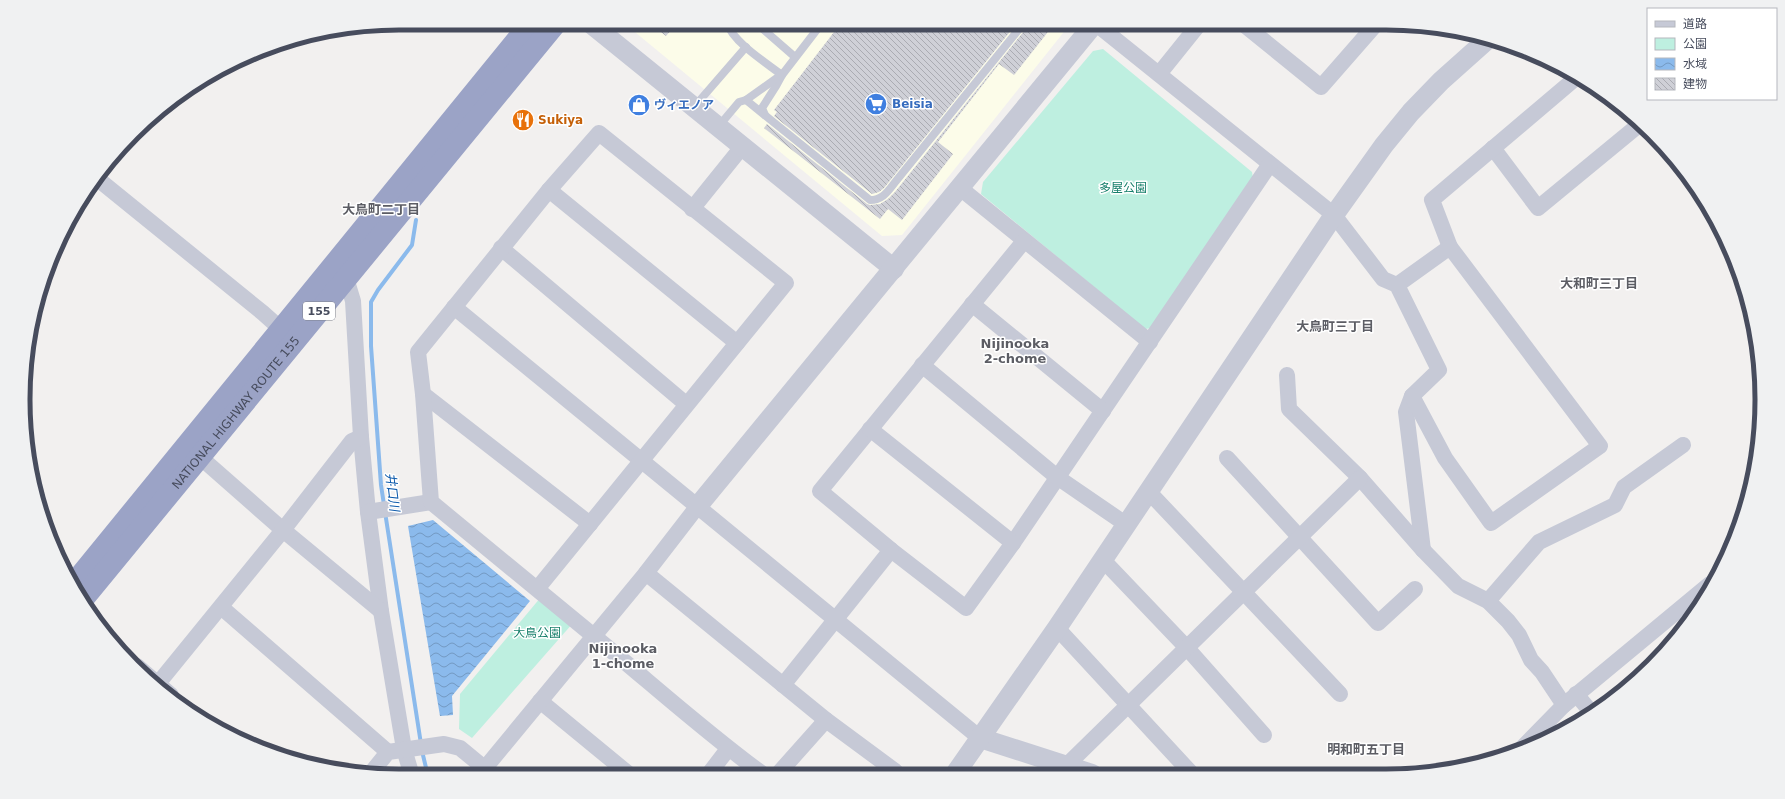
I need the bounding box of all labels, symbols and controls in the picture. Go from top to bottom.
legend [1647,8,1777,100]
text: 道路 [1683,17,1707,31]
text: 公園 [1683,37,1707,51]
text: 水域 [1683,57,1707,71]
text: 建物 [1683,77,1707,91]
supermarket icon: Beisia [863,91,889,117]
shop icon: ヴィエノア [626,92,652,118]
place label: Beisia [892,97,933,111]
place label: ヴィエノア [654,98,714,112]
restaurant icon: Sukiya [510,107,536,133]
place label: Sukiya [538,113,583,127]
park label: 多屋公園 [1099,181,1147,195]
district label: 大鳥町二丁目 [342,202,420,217]
district label: 大和町三丁目 [1560,276,1638,291]
road number: 155 [303,302,335,320]
district label: 大鳥町三丁目 [1296,319,1374,334]
street label: NATIONAL HIGHWAY ROUTE 155 [169,334,303,492]
district label: Nijinooka 2-chome [981,336,1049,366]
water label: 井口川 [383,472,403,514]
park label: 大鳥公園 [513,626,561,640]
district label: Nijinooka 1-chome [589,641,657,671]
district label: 明和町五丁目 [1327,742,1405,757]

